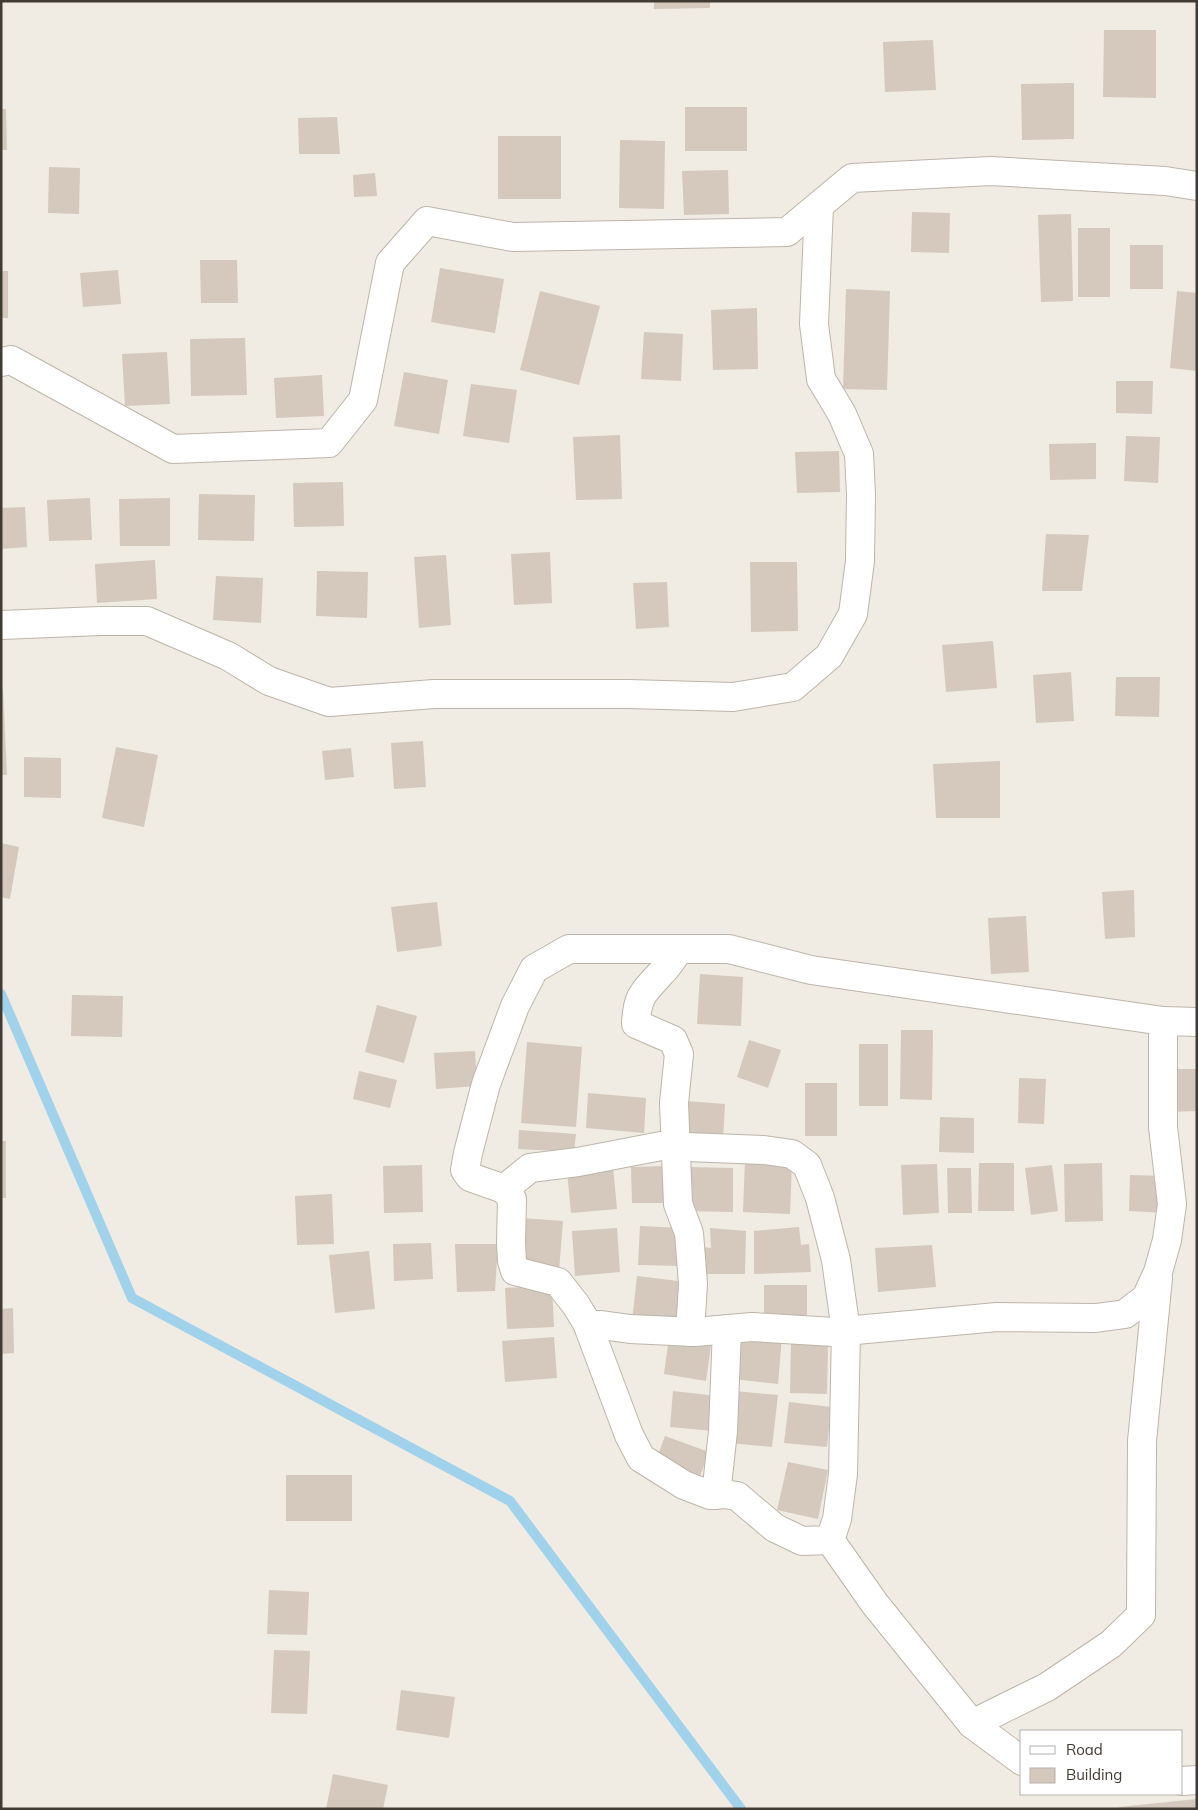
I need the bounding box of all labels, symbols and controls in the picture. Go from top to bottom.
legend [1020,1730,1183,1795]
text: Road [1066,1740,1103,1759]
text: Building [1066,1765,1122,1784]

